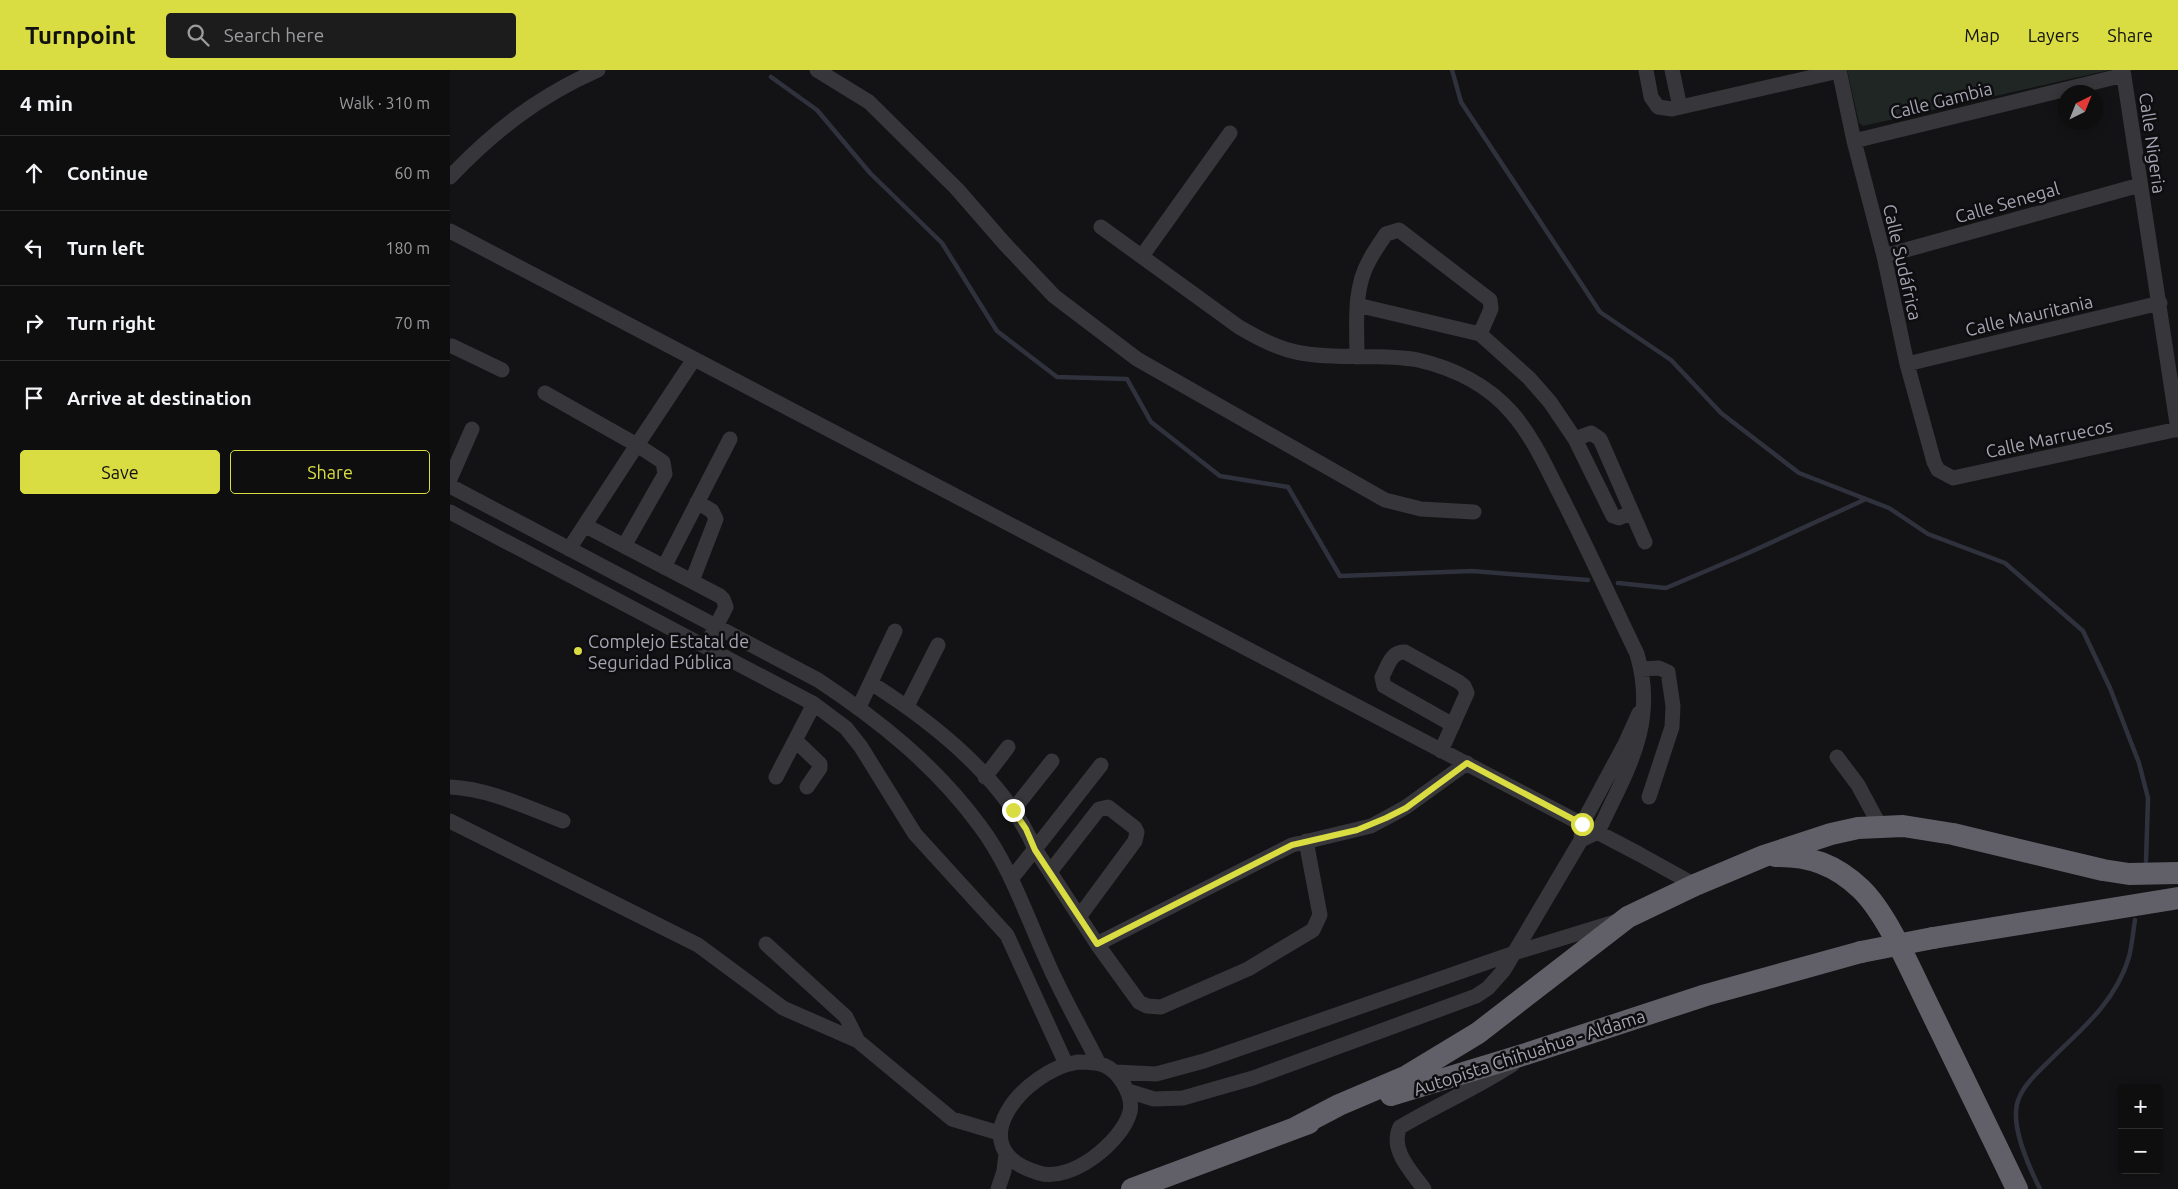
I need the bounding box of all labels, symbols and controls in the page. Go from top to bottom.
search box [166,13,516,58]
icon: search [184,21,212,49]
text: Turnpoint [25,22,136,49]
text: Search here [224,24,324,46]
text: Map [1964,25,2000,45]
text: Layers [2028,25,2079,45]
text: Share [2107,25,2153,45]
street label: Calle Gambia [1888,78,1994,122]
north arrow [2058,85,2103,130]
text: 4 min [20,91,73,115]
street label: Calle Nigeria [2136,91,2170,195]
text: Walk · 310 m [339,94,430,112]
icon: ahead [20,159,48,187]
text: Continue [67,162,148,184]
text: 60 m [394,164,430,182]
street label: Calle Senegal [1952,177,2062,226]
street label: Calle Sudáfrica [1880,202,1926,322]
icon: left [20,234,48,262]
text: Turn left [67,237,145,259]
text: 180 m [385,239,430,257]
street label: Calle Mauritania [1963,291,2095,339]
icon: right [20,309,48,337]
text: Turn right [67,312,155,334]
text: 70 m [394,314,430,332]
icon: arrive [20,384,48,412]
text: Arrive at destination [67,387,252,409]
street label: Calle Marruecos [1984,415,2114,461]
button: Save [20,450,220,494]
button: Share [230,450,430,494]
place label: Complejo Estatal de Seguridad Pública [588,631,749,672]
marker: Complejo Estatal de Seguridad Pública [572,645,584,657]
route end [1002,799,1025,822]
route start [1571,813,1594,836]
street label: Autopista Chihuahua - Aldama [1411,1005,1647,1099]
map controls [2118,1084,2163,1174]
button: + [2118,1084,2163,1129]
button: − [2118,1129,2163,1174]

